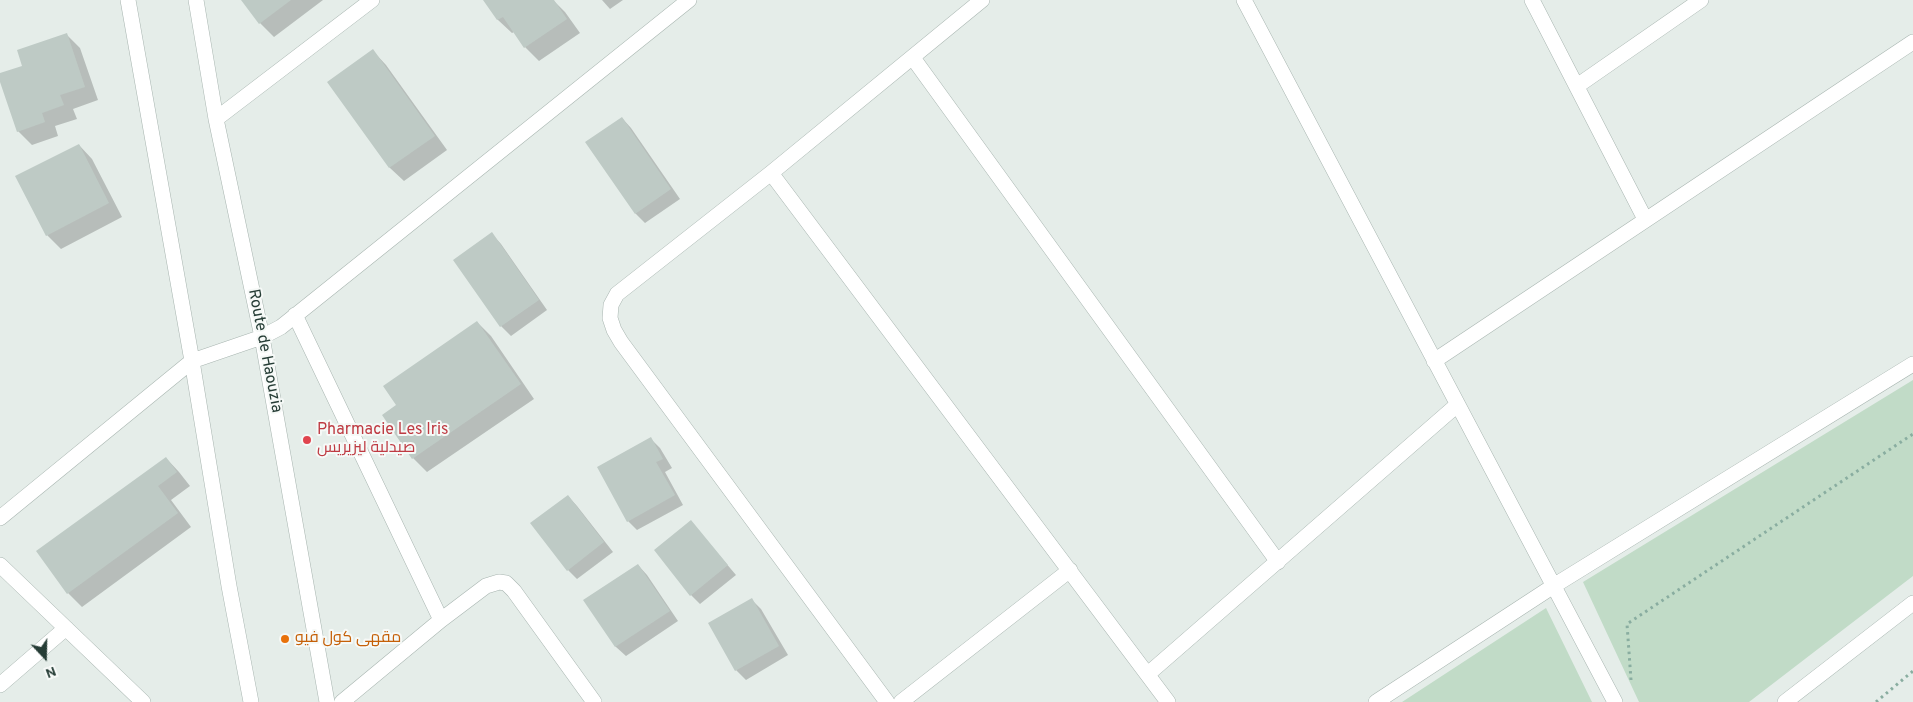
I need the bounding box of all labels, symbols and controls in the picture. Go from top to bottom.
street label: Route de Haouzia [243,287,285,415]
place label: Pharmacie Les Iris صيدلية ليزيريس [317,421,449,459]
marker: Pharmacie Les Iris صيدلية ليزيريس [301,434,313,446]
place label: مقهى كول فيو [295,629,401,649]
north arrow [20,632,70,682]
marker: مقهى كول فيو [279,633,291,645]
text: N [43,662,58,681]

